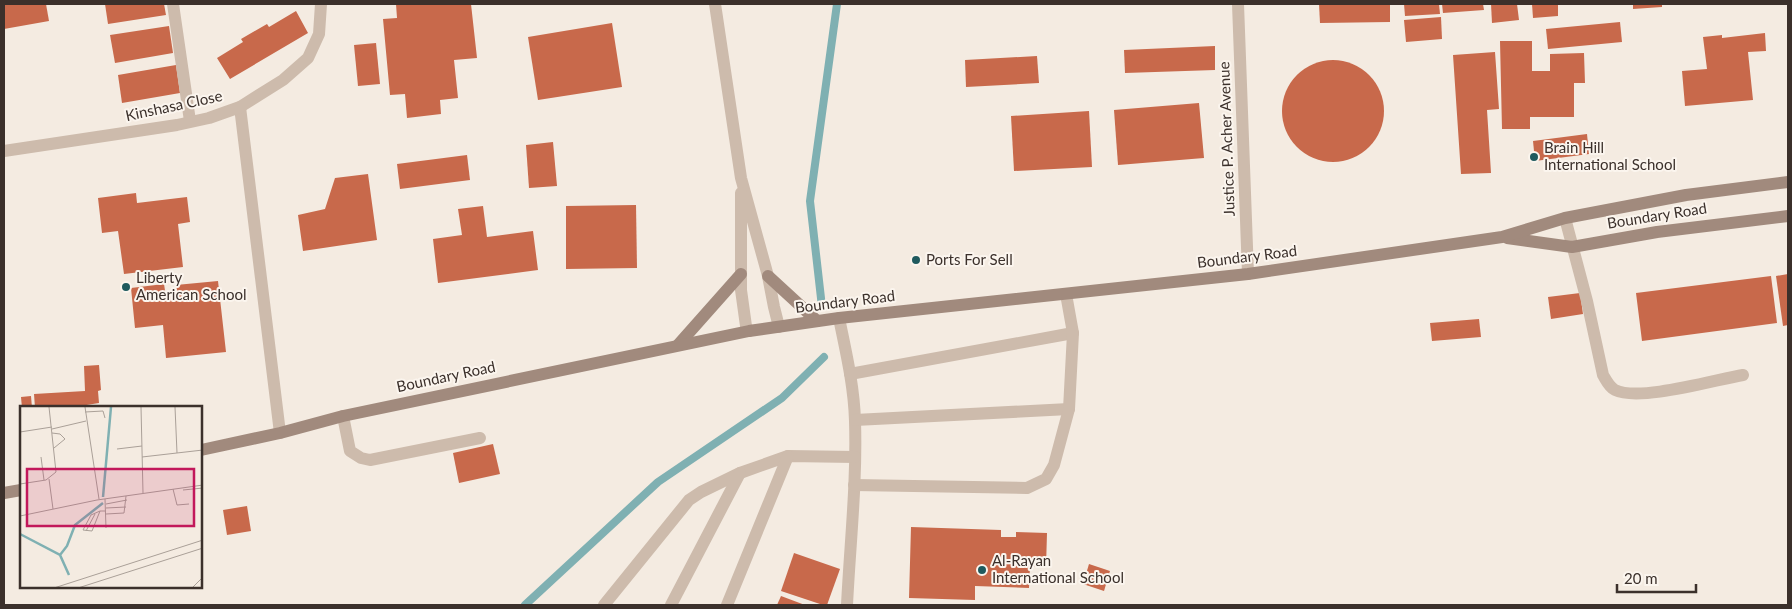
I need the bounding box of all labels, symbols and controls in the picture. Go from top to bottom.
street label: Justice P. Acher Avenue [1214,61,1238,217]
street label: Kinshasa Close [124,86,224,124]
place label: Brain Hill International School [1544,138,1676,173]
marker: Brain Hill International School [1528,151,1540,163]
street label: Boundary Road [1606,198,1708,232]
street label: Boundary Road [1196,241,1298,271]
place label: Ports For Sell [926,250,1013,268]
marker: Ports For Sell [910,254,922,266]
place label: Liberty American School [136,268,246,303]
marker: Liberty American School [120,281,132,293]
street label: Boundary Road [794,286,896,316]
street label: Boundary Road [395,357,497,395]
inset map [20,406,202,589]
place label: Al-Rayan International School [992,551,1124,586]
scale bar [1617,562,1696,594]
marker: Al-Rayan International School [976,564,988,576]
text: 20 m [1624,569,1658,587]

